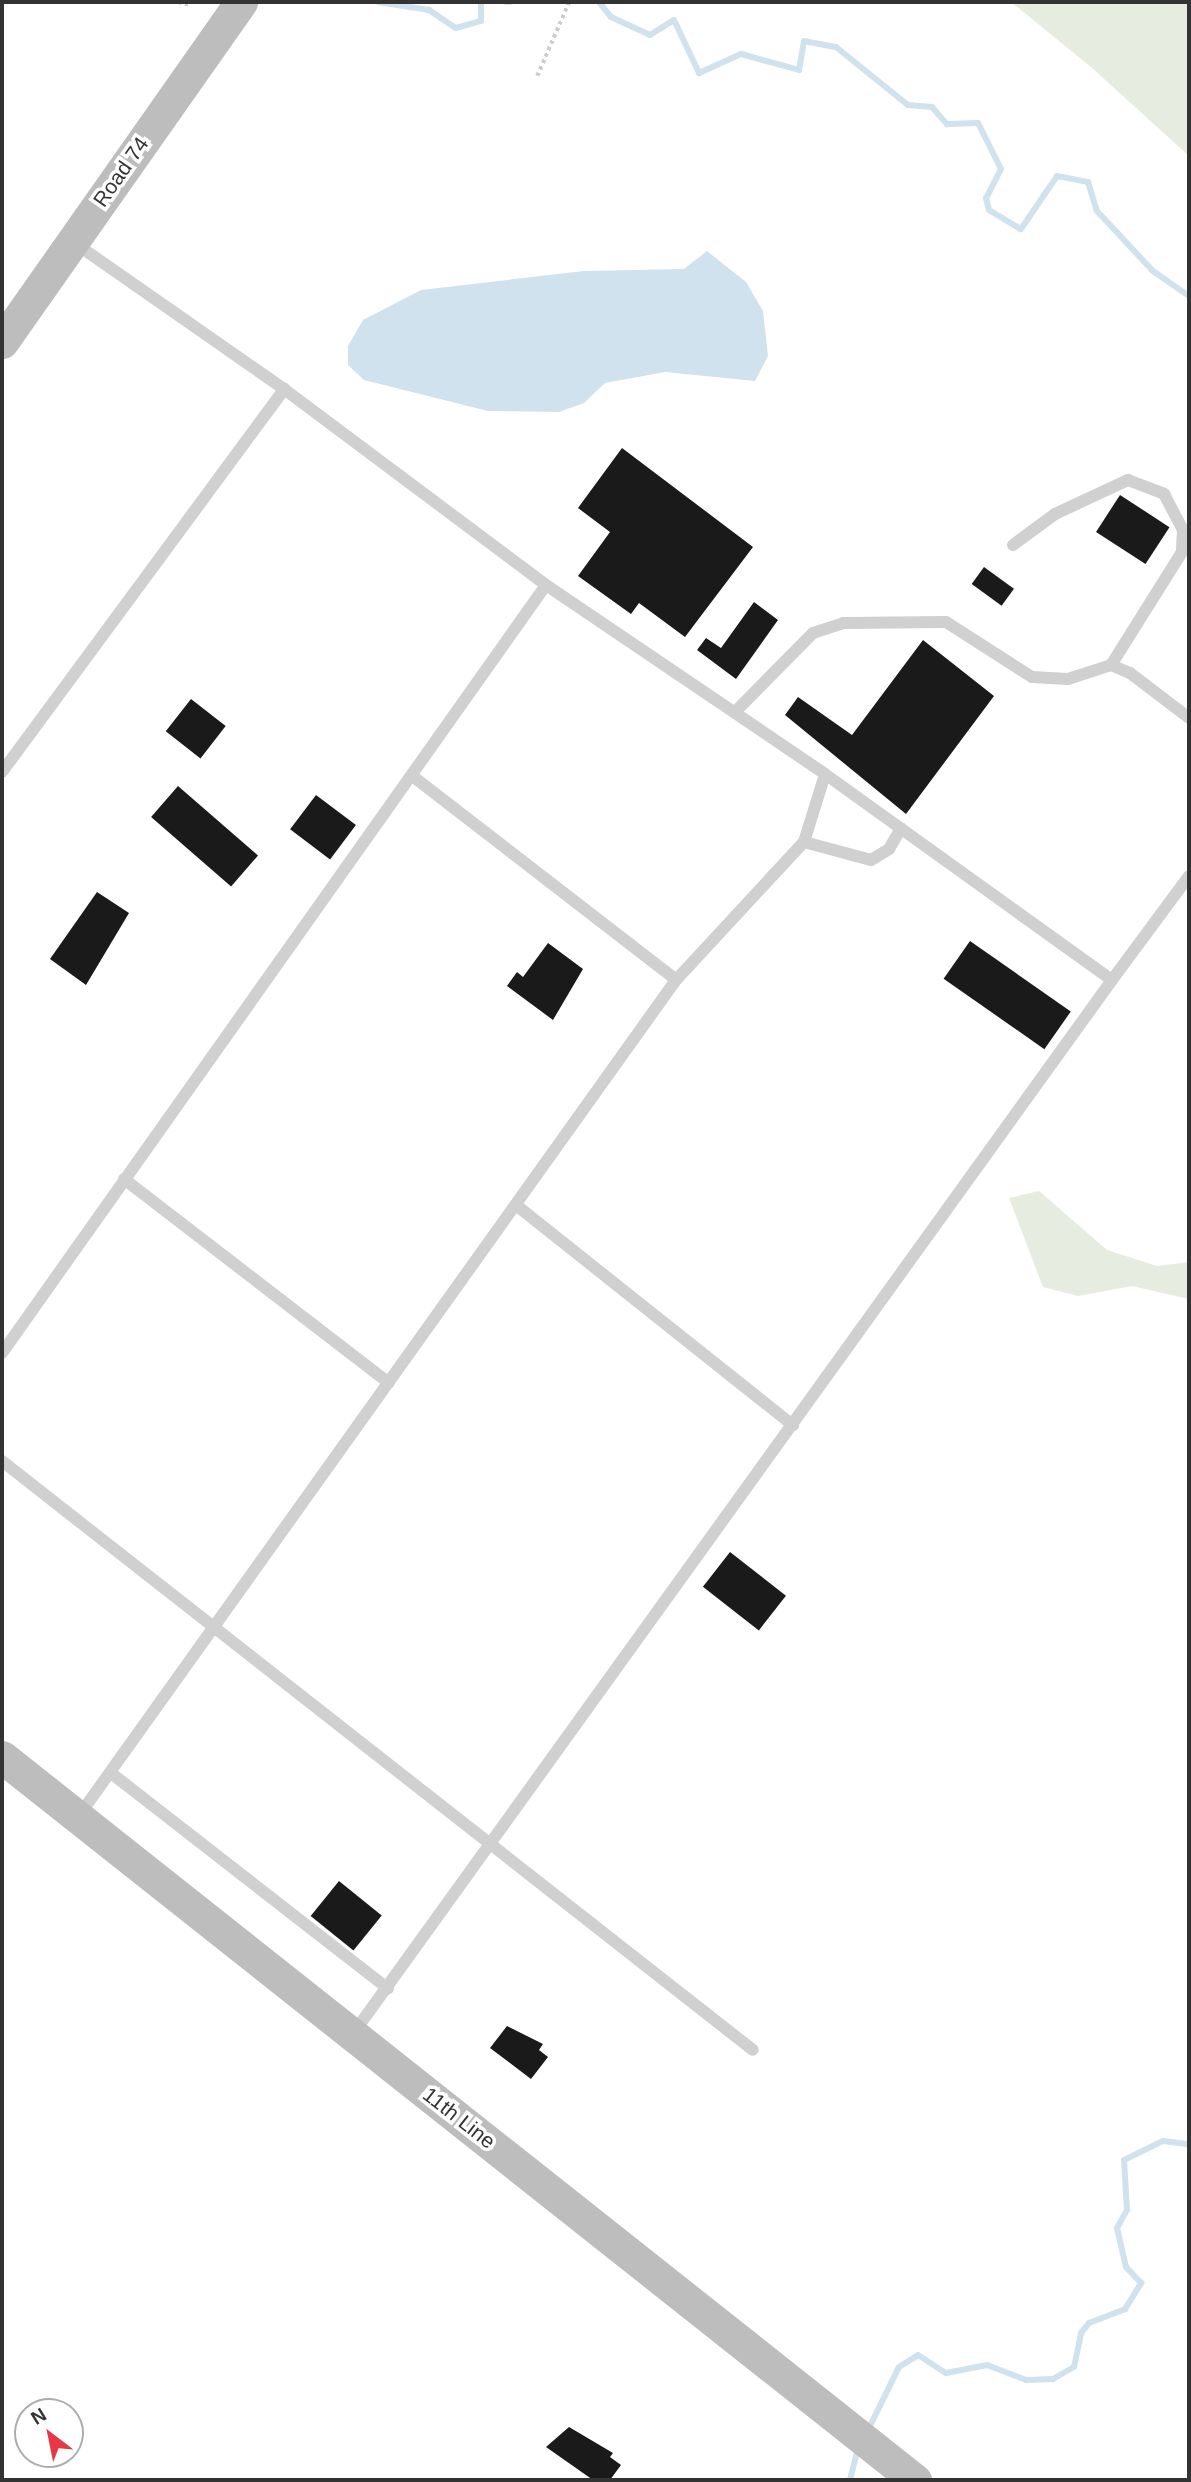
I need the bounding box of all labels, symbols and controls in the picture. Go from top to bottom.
street label: Road 74 [88,132,154,212]
street label: 11th Line [418,2082,500,2154]
north arrow [14,2398,84,2468]
text: N [27,2404,50,2429]

